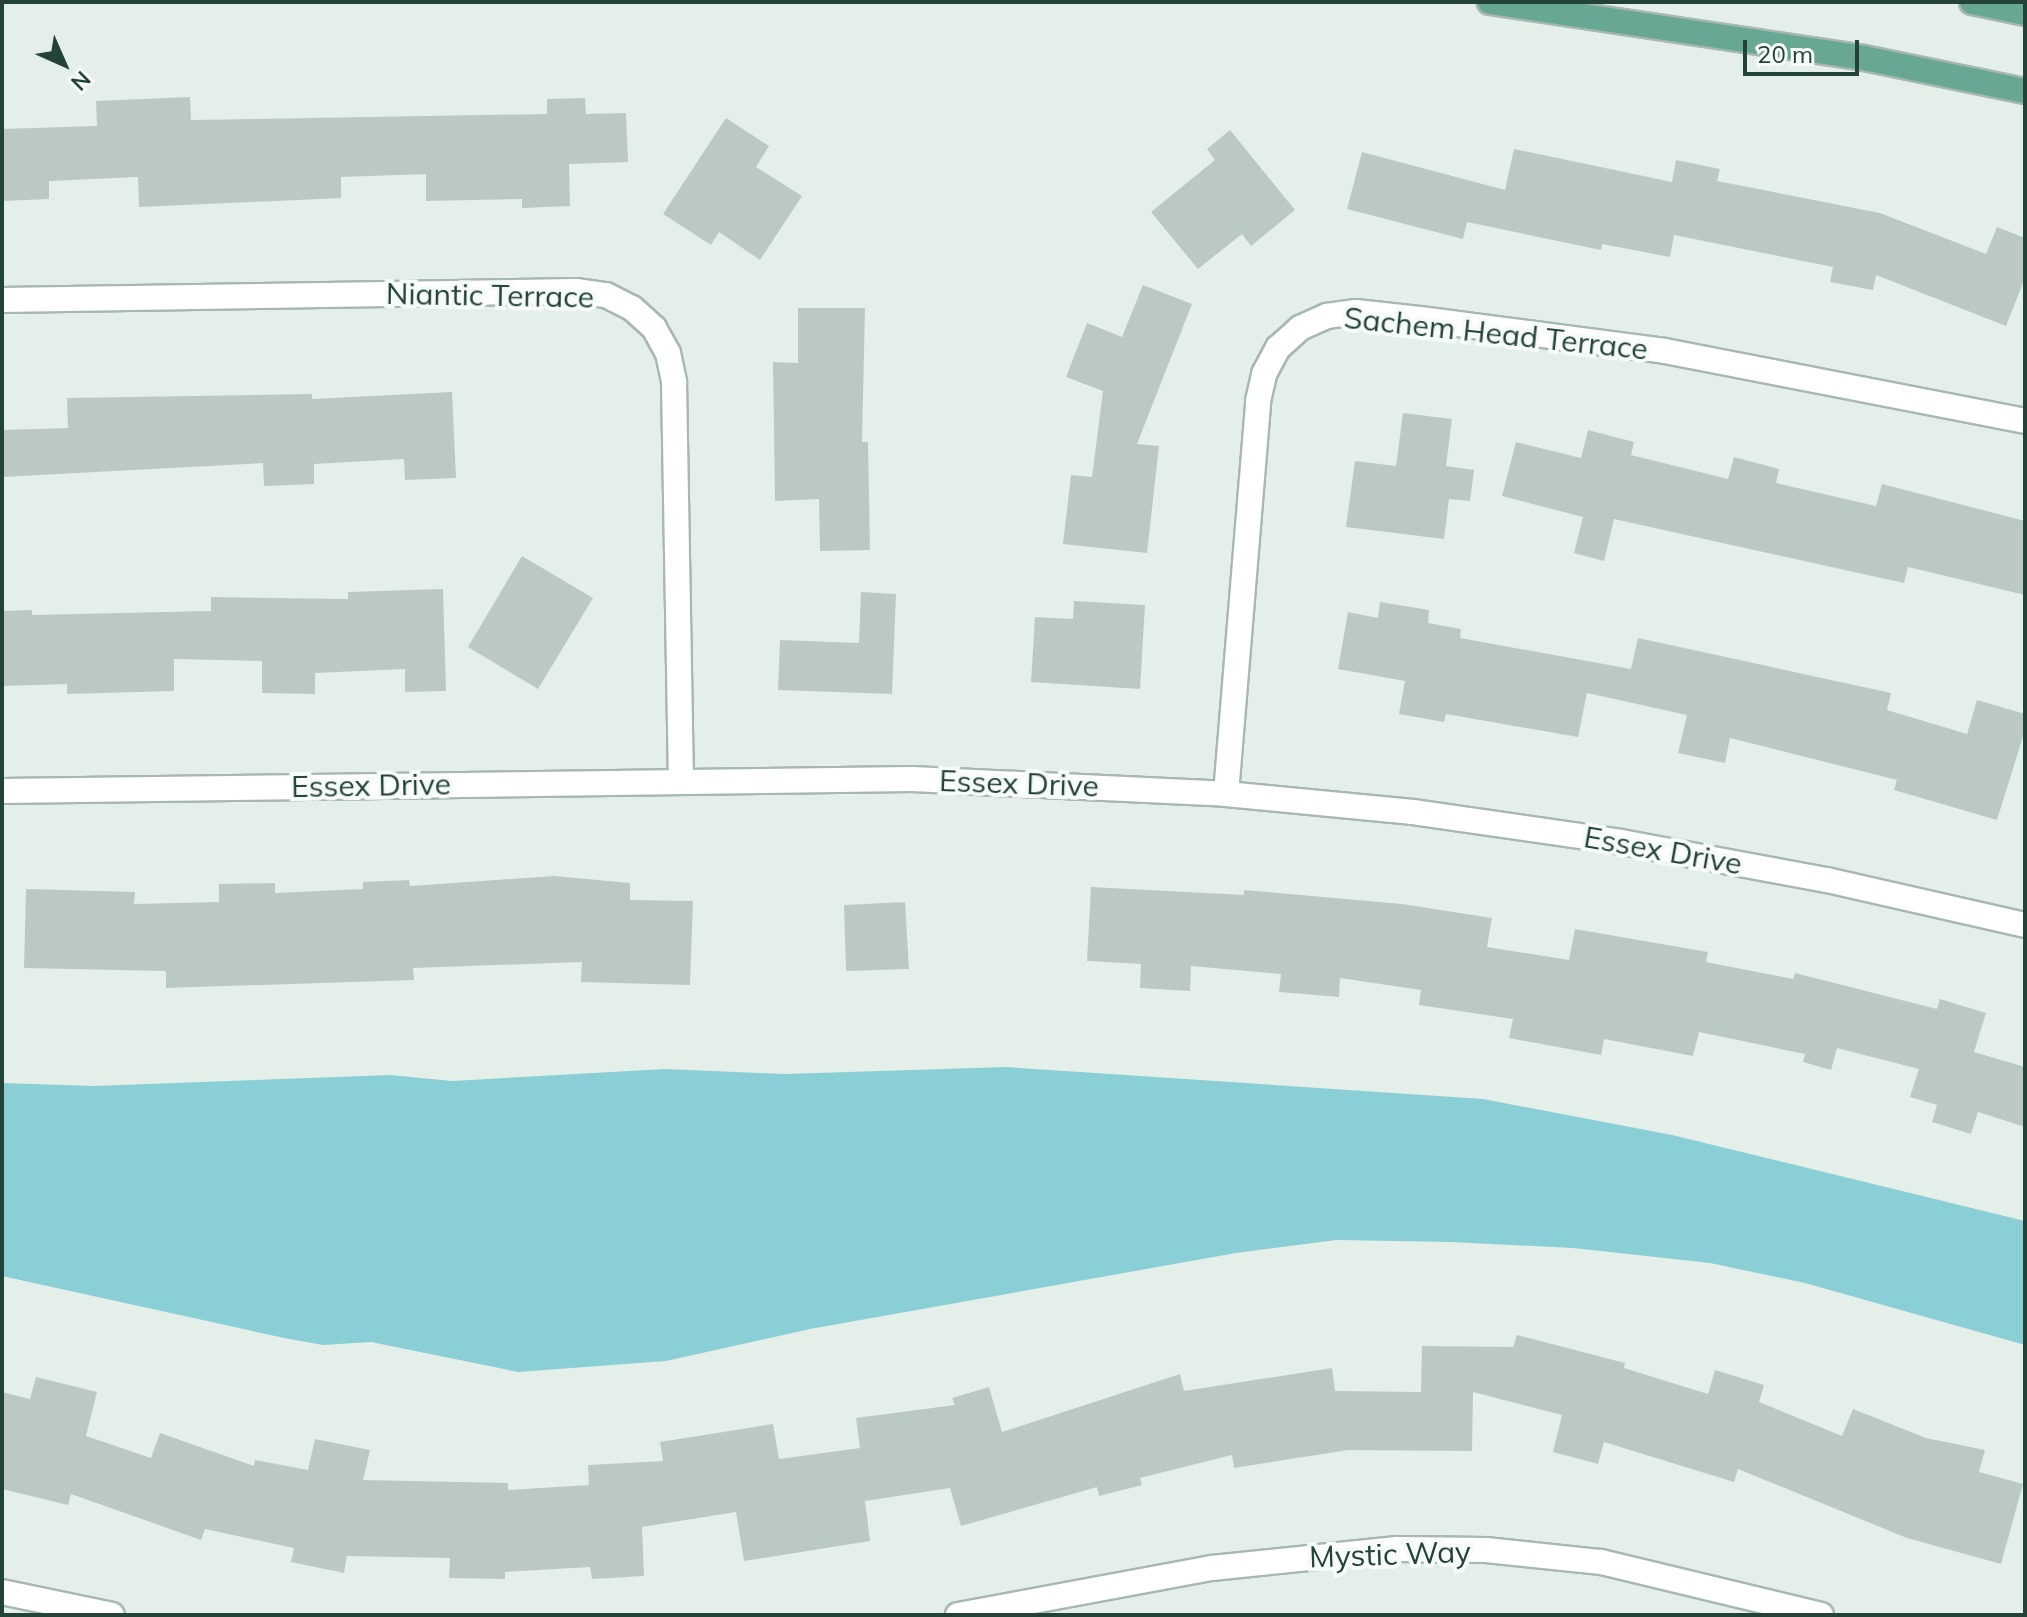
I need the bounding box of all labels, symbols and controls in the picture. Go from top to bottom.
north arrow [24,24,104,104]
scale bar [1747,24,1863,74]
text: 20 m [1757,39,1813,69]
text: N [65,65,97,97]
street label: Niantic Terrace [386,275,594,315]
street label: Sachem Head Terrace [1342,299,1650,367]
street label: Essex Drive [939,762,1099,804]
street label: Essex Drive [291,766,451,804]
street label: Essex Drive [1581,818,1745,882]
street label: Mystic Way [1309,1533,1471,1575]

